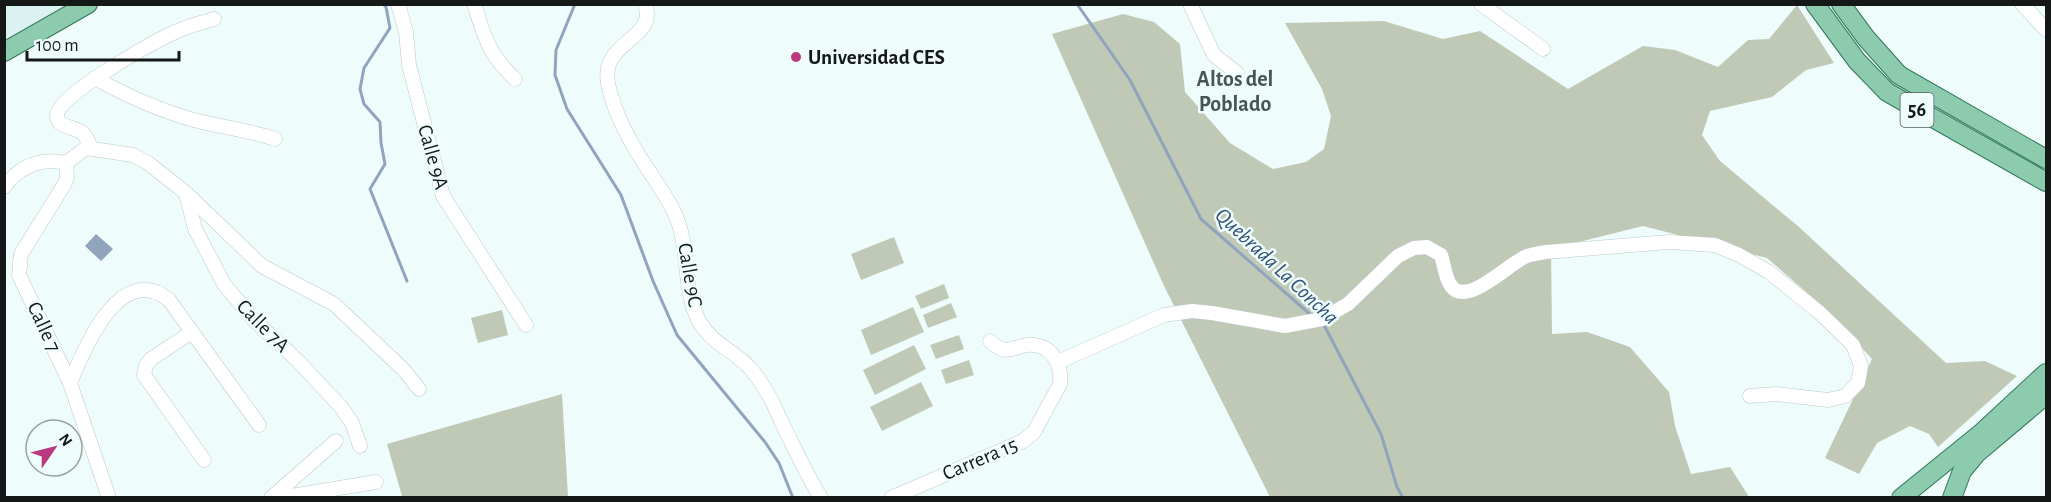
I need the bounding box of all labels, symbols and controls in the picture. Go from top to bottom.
scale bar [27,24,178,62]
text: 100 m [36,37,79,55]
place label: Universidad CES [808,47,945,68]
marker: Universidad CES [789,50,803,64]
district label: Altos del Poblado [1197,68,1273,115]
road number: 56 [1900,93,1934,127]
street label: Calle 9A [414,122,452,192]
water label: Quebrada La Concha [1211,203,1343,329]
street label: Calle 9C [674,241,706,309]
street label: Calle 7A [233,296,293,356]
street label: Calle 7 [23,299,65,356]
north arrow [24,418,84,478]
text: N [56,431,75,449]
street label: Carrera 15 [939,434,1021,484]

